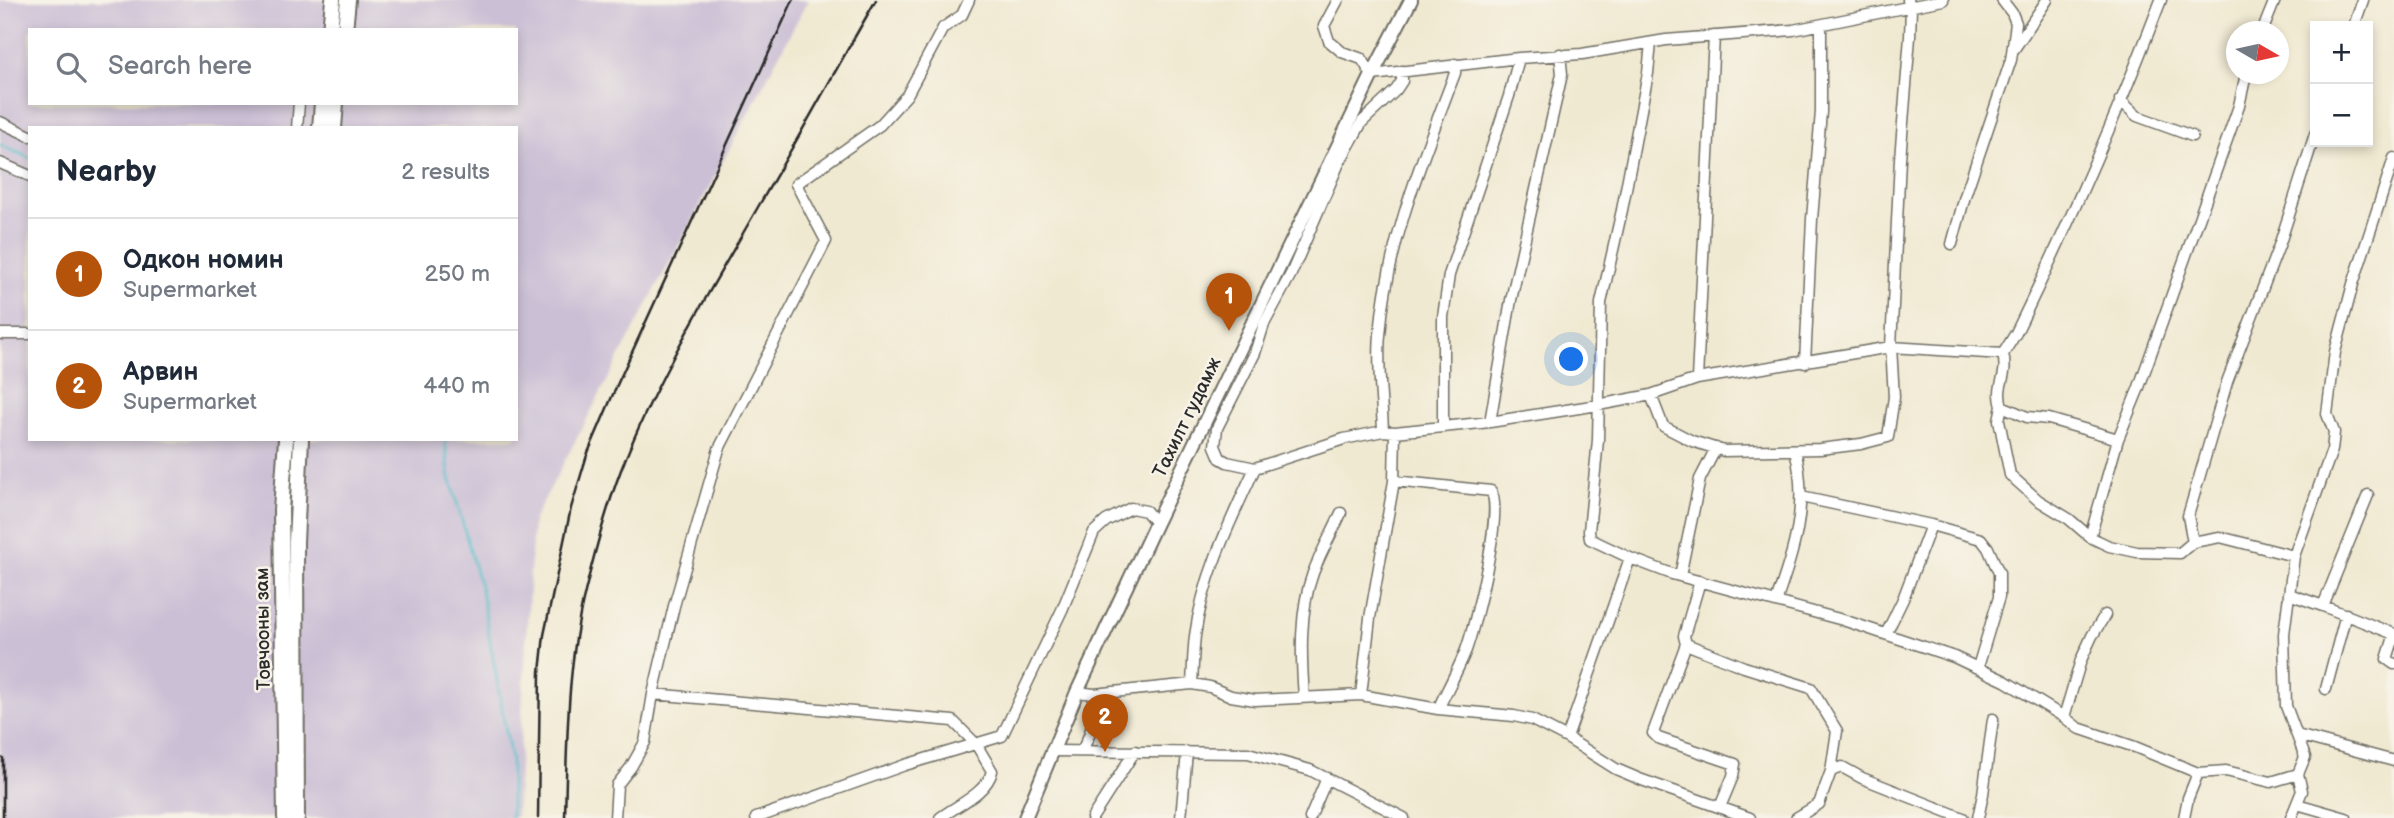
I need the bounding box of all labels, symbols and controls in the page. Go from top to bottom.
north arrow [2226,21,2289,84]
map controls [2310,21,2373,147]
button: + [2310,21,2373,84]
search box [28,28,518,105]
icon: search [52,48,90,86]
text: Search here [108,51,252,82]
button: − [2310,84,2373,147]
text: Nearby [56,154,156,190]
text: 2 results [401,158,490,186]
text: Одкон номин [123,245,284,276]
text: 1 [74,260,84,288]
text: 250 m [424,260,490,288]
pin: 1 [1206,273,1252,331]
text: Supermarket [123,276,257,304]
your location [1554,342,1588,376]
street label: Тахилт гудамж [1148,353,1227,482]
text: Арвин [123,357,198,388]
text: 2 [72,372,86,400]
text: 440 m [423,372,490,400]
text: Supermarket [123,388,257,416]
street label: Товчооны зам [251,567,276,691]
pin: 2 [1082,694,1128,752]

